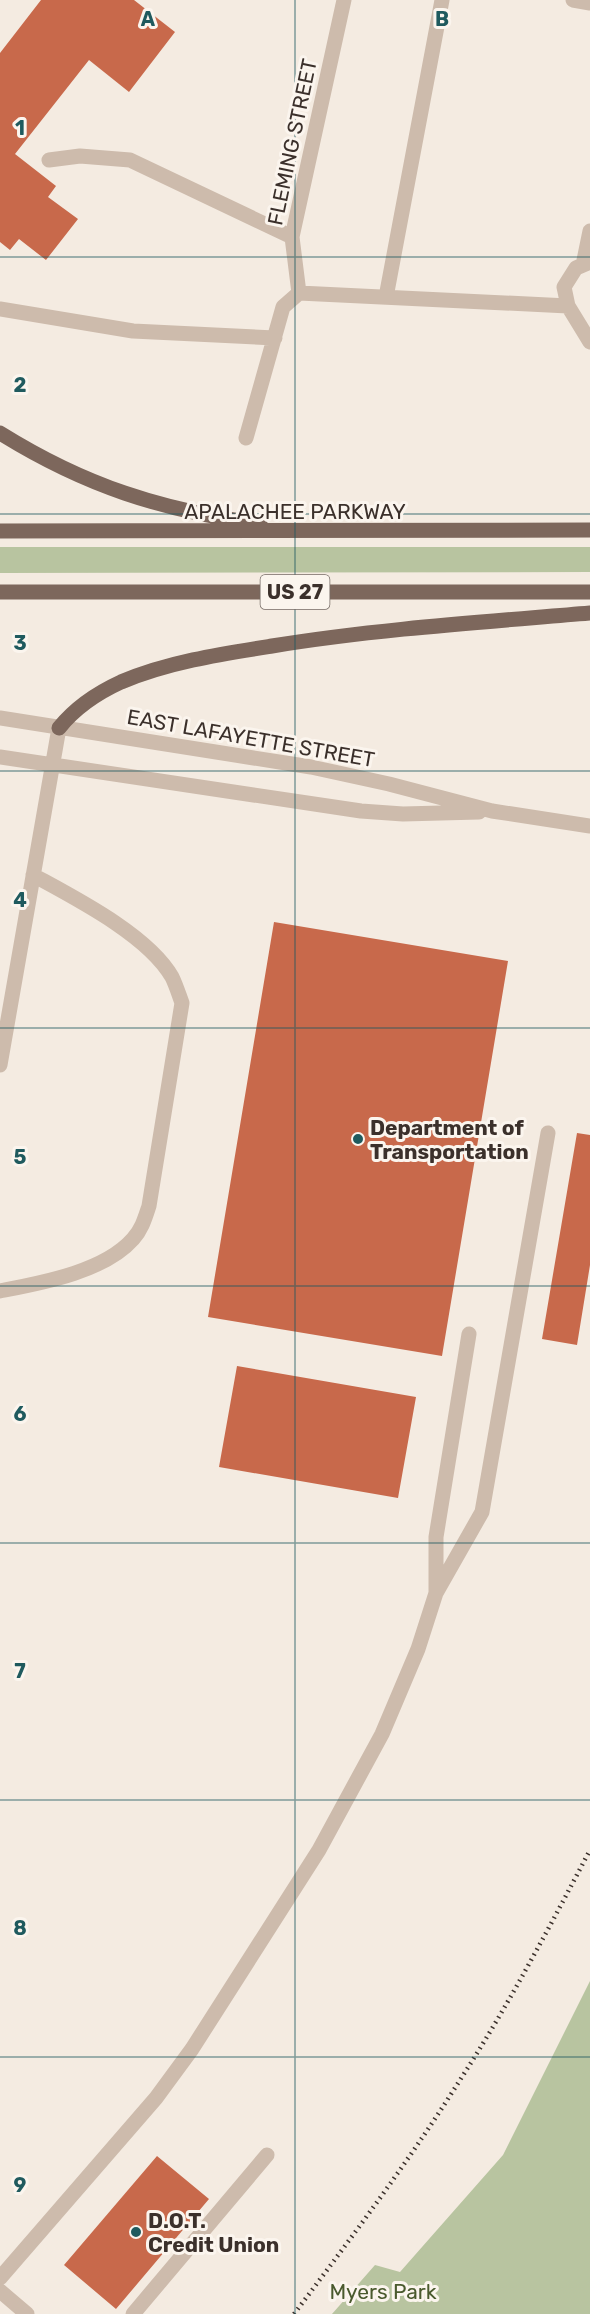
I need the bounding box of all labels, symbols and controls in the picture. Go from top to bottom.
text: A [141,7,156,31]
text: B [435,7,449,31]
street label: FLEMING STREET [262,56,322,228]
text: 1 [15,116,25,140]
text: 2 [14,373,27,397]
street label: APALACHEE PARKWAY [184,499,406,524]
road number: US 27 [260,575,330,609]
text: 3 [13,631,27,655]
street label: EAST LAFAYETTE STREET [125,704,377,772]
text: 4 [13,888,27,912]
place label: Department of Transportation [370,1115,529,1164]
marker: Department of Transportation [351,1132,365,1146]
text: 5 [14,1145,27,1169]
text: 6 [13,1402,27,1426]
text: 7 [14,1659,26,1683]
text: 8 [13,1916,27,1940]
text: 9 [14,2173,27,2197]
place label: D.O.T. Credit Union [148,2208,279,2257]
marker: D.O.T. Credit Union [129,2225,143,2239]
park label: Myers Park [329,2279,437,2304]

